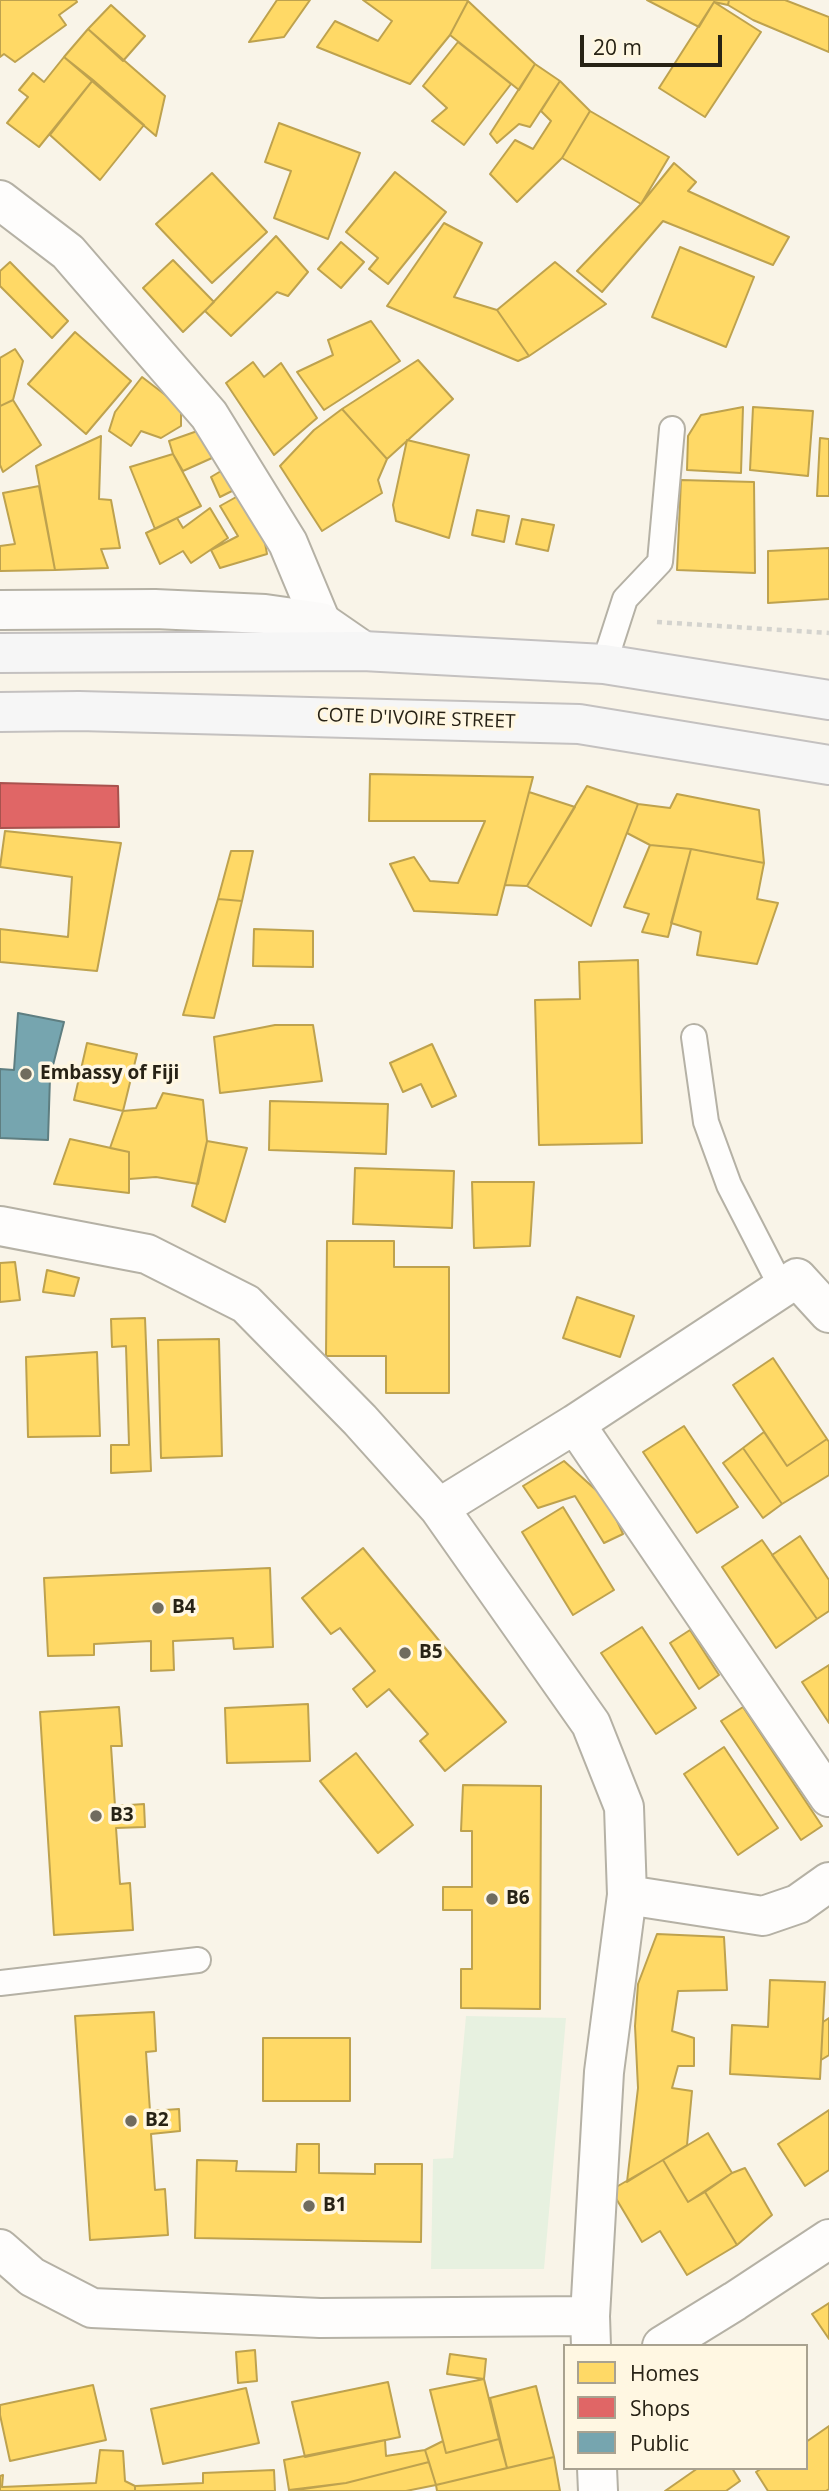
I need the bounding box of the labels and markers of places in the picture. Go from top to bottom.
place label: Embassy of Fiji [40,1063,179,1085]
marker: Embassy of Fiji [18,1066,34,1082]
place label: B4 [172,1597,196,1619]
marker: B4 [150,1600,166,1616]
place label: B5 [419,1642,443,1664]
marker: B5 [397,1645,413,1661]
place label: B3 [110,1805,134,1827]
marker: B3 [88,1808,104,1824]
place label: B6 [506,1888,530,1910]
marker: B6 [484,1891,500,1907]
place label: B2 [145,2110,169,2132]
marker: B2 [123,2113,139,2129]
place label: B1 [323,2195,347,2217]
marker: B1 [301,2198,317,2214]

